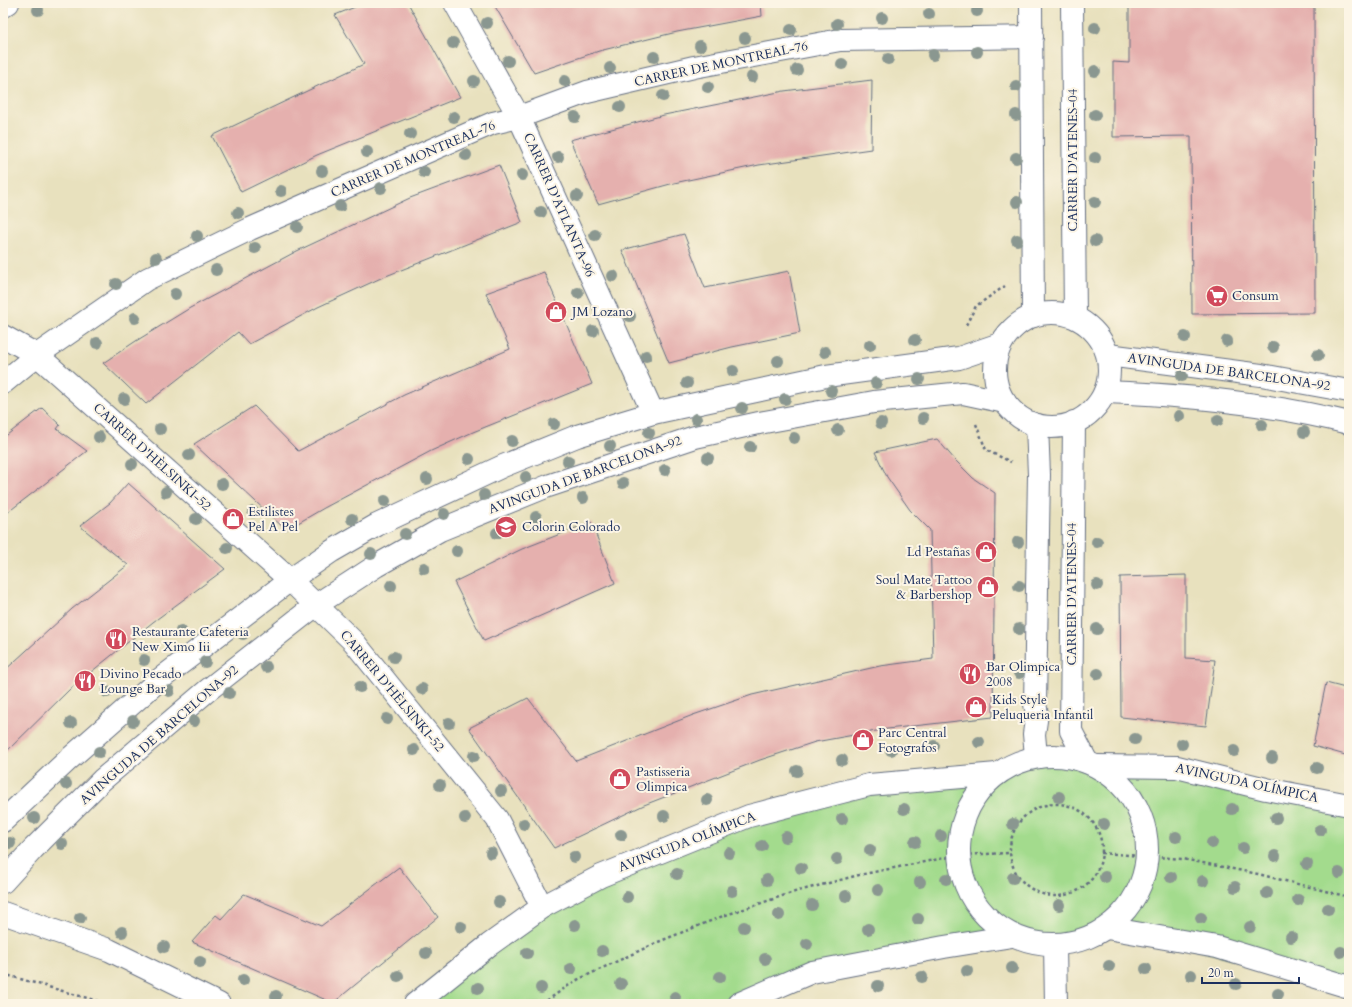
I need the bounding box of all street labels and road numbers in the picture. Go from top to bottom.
street label: CARRER DE MONTREAL-76 [632,37,810,91]
street label: CARRER D'ATENES-04 [1064,88,1082,231]
street label: CARRER DE MONTREAL-76 [328,116,498,202]
street label: CARRER D'ATLANTA-96 [519,130,599,280]
street label: AVINGUDA DE BARCELONA-92 [1127,349,1332,395]
street label: CARRER D'HÈLSINKI-52 [89,399,215,515]
street label: AVINGUDA DE BARCELONA-92 [486,432,684,518]
street label: CARRER D'ATENES-04 [1063,522,1081,665]
street label: CARRER D'HÈLSINKI-52 [336,627,448,756]
street label: AVINGUDA DE BARCELONA-92 [76,661,242,809]
street label: AVINGUDA OLÍMPICA [1174,759,1321,807]
street label: AVINGUDA OLÍMPICA [616,807,759,876]

